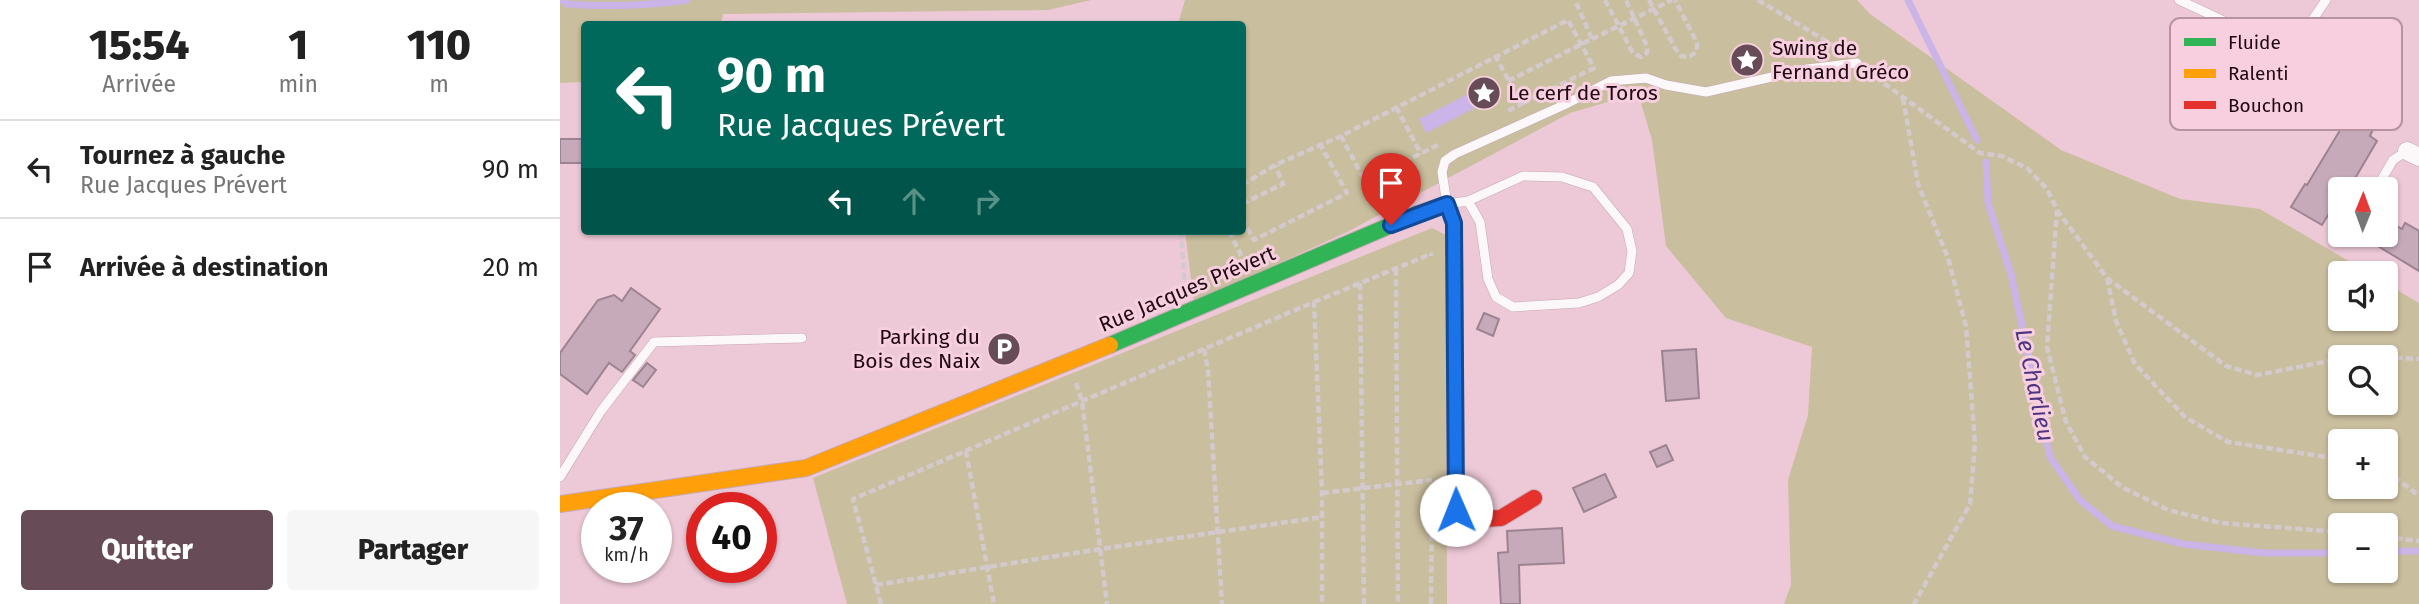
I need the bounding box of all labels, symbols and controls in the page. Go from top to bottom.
legend [2170,18,2402,130]
text: 15:54 [89,20,189,70]
text: 1 [288,20,308,70]
text: 110 [407,20,471,70]
text: Fluide [2228,31,2281,54]
place label: Swing de Fernand Gréco [1772,35,1909,85]
place icon: Swing de Fernand Gréco [1728,41,1766,79]
text: 90 m [717,46,826,105]
icon: left [602,49,693,140]
text: Ralenti [2228,62,2289,85]
text: Arrivée [102,70,176,98]
text: min [278,70,318,98]
text: m [429,70,449,98]
place icon: Le cerf de Toros [1465,74,1503,112]
place label: Le cerf de Toros [1508,80,1658,106]
text: Bouchon [2228,94,2304,117]
text: Rue Jacques Prévert [717,106,1005,144]
text: Tournez à gauche [80,140,285,171]
icon: left [21,150,59,188]
pin [1361,153,1421,225]
text: 90 m [482,154,539,185]
icon: arrive [1372,164,1410,202]
text: Rue Jacques Prévert [80,171,287,199]
north arrow [2328,177,2398,247]
map controls [2328,177,2398,583]
icon: left [822,182,860,220]
icon: ahead [895,182,933,220]
icon: right [968,182,1006,220]
street label: Rue Jacques Prévert [1095,240,1279,338]
icon: arrive [21,248,59,286]
text: Arrivée à destination [80,252,329,283]
text: 20 m [482,252,539,283]
button: sound [2328,261,2398,331]
place label: Parking du Bois des Naix [852,324,981,374]
water label: Le Charlieu [2009,326,2061,444]
parking icon: Parking du Bois des Naix [985,330,1023,368]
button: search [2328,345,2398,415]
button: + [2328,429,2398,499]
position arrow [1419,473,1493,547]
speed limit sign: 40 [686,492,777,583]
text: 37 [609,507,644,549]
button: Quitter [21,510,273,590]
button: Partager [287,510,539,590]
button: − [2328,513,2398,583]
text: km/h [604,544,649,566]

